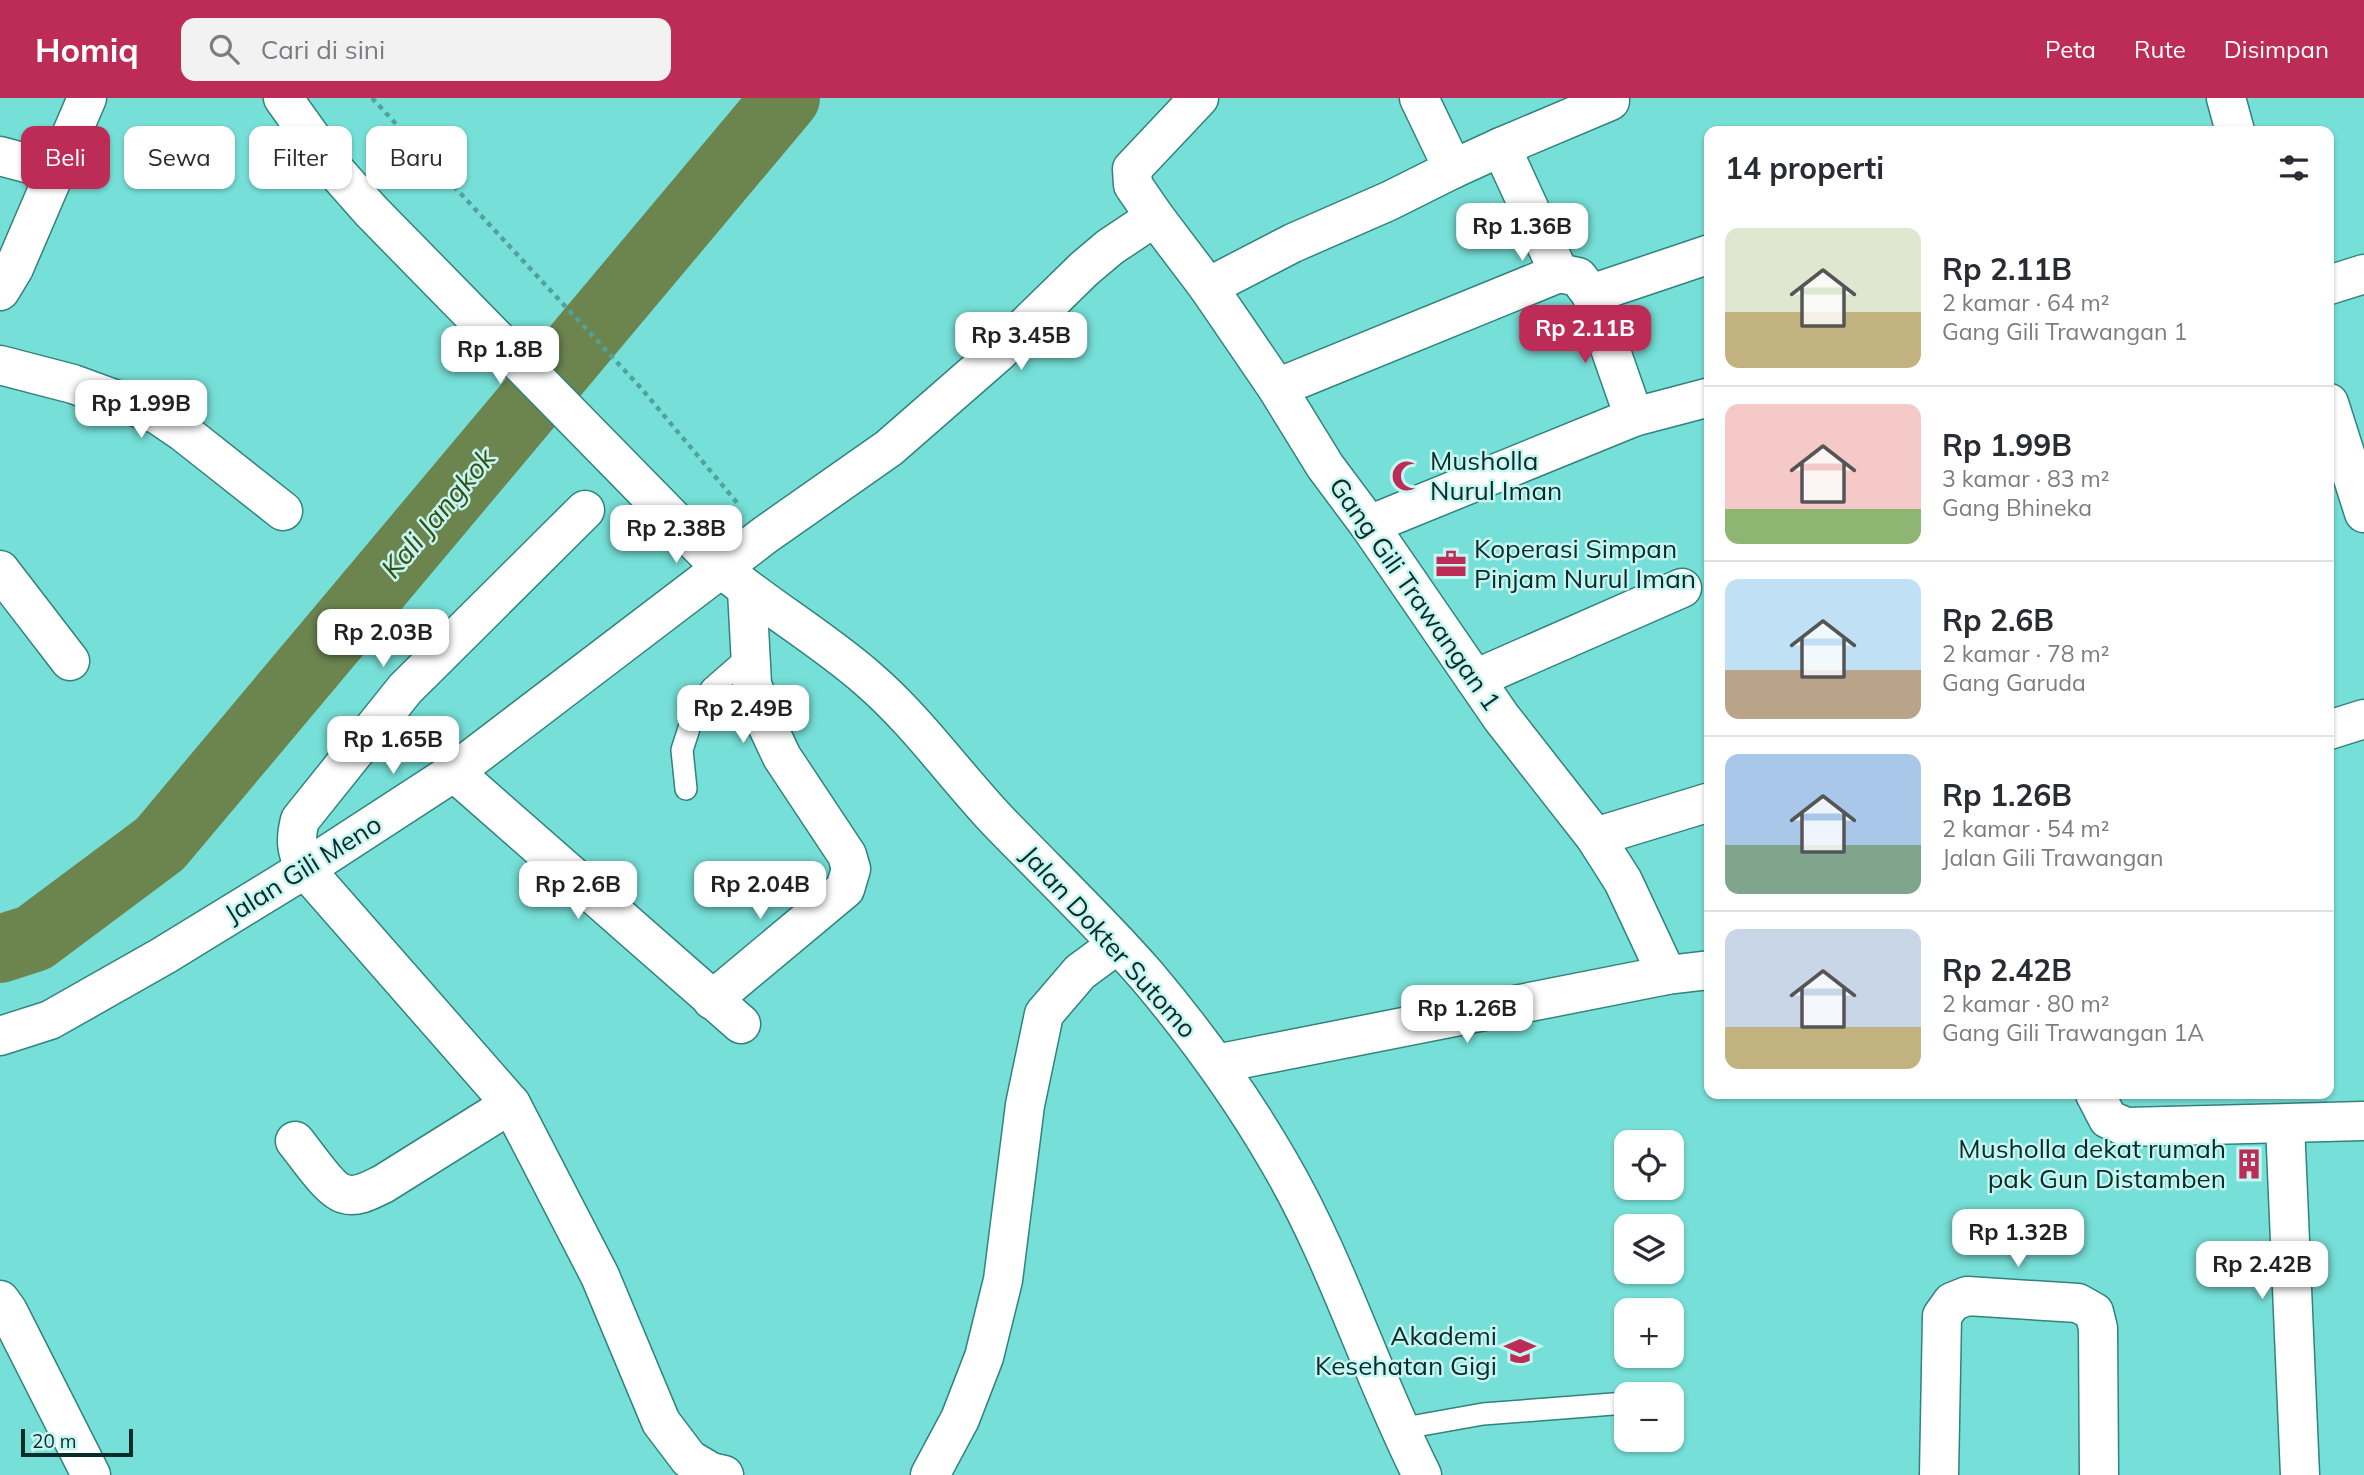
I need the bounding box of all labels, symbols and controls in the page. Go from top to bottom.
search box [181,18,671,81]
text: Homiq [35,29,139,70]
icon: search [205,30,243,68]
text: Cari di sini [261,33,385,66]
text: Peta [2045,34,2096,64]
text: Rute [2134,34,2186,64]
text: Disimpan [2224,34,2329,64]
chip: Beli [21,126,110,189]
chip: Sewa [124,126,235,189]
chip: Filter [249,126,352,189]
chip: Baru [366,126,467,189]
text: 14 properti [1725,149,1884,187]
icon: filters [2275,149,2313,187]
pin: Rp 1.36B [1450,204,1594,263]
text: Rp 1.36B [1472,211,1572,240]
text: Rp 2.11B [1942,250,2072,288]
icon: home [1781,256,1865,340]
text: 2 kamar · 64 m² [1942,288,2110,317]
pin: Rp 2.11B [1513,306,1657,365]
pin: Rp 3.45B [949,313,1093,372]
text: Rp 2.11B [1535,313,1635,342]
text: Gang Gili Trawangan 1 [1942,317,2187,346]
text: Rp 3.45B [971,320,1071,349]
pin: Rp 1.8B [435,327,565,386]
text: Rp 1.8B [457,334,543,363]
pin: Rp 1.99B [69,380,213,440]
text: Rp 1.99B [91,388,191,417]
text: Rp 1.99B [1942,426,2072,464]
icon: home [1781,432,1865,516]
water label: Kali Jangkok [373,439,503,585]
place label: Musholla Nurul Iman [1430,444,1562,507]
mosque icon: Musholla Nurul Iman [1390,459,1424,493]
text: 3 kamar · 83 m² [1942,464,2110,493]
street label: Gang Gili Trawangan 1 [1322,471,1508,717]
text: Gang Bhineka [1942,493,2092,522]
pin: Rp 2.38B [604,505,748,565]
text: Rp 2.38B [626,513,726,542]
place label: Koperasi Simpan Pinjam Nurul Iman [1474,532,1696,595]
office icon: Koperasi Simpan Pinjam Nurul Iman [1434,547,1468,581]
text: Rp 2.6B [1942,601,2054,639]
icon: home [1781,607,1865,691]
pin: Rp 2.03B [311,610,455,669]
text: Rp 2.03B [333,617,433,646]
text: 2 kamar · 78 m² [1942,639,2110,668]
text: Gang Garuda [1942,668,2086,697]
pin: Rp 2.49B [671,686,815,745]
text: Rp 2.49B [693,693,793,722]
pin: Rp 1.65B [321,716,465,776]
text: Rp 1.65B [343,724,443,753]
text: Rp 1.26B [1942,776,2072,814]
icon: home [1781,782,1865,866]
street label: Jalan Gili Meno [218,807,387,930]
text: 2 kamar · 54 m² [1942,814,2110,843]
street label: Jalan Dokter Sutomo [1014,839,1204,1045]
text: Jalan Gili Trawangan [1942,843,2164,872]
pin: Rp 2.6B [513,862,643,921]
pin: Rp 2.04B [688,862,832,921]
text: Rp 2.6B [535,869,621,898]
text: Rp 2.04B [710,869,810,898]
text: Rp 2.42B [1942,951,2072,989]
icon: home [1781,957,1865,1041]
pin: Rp 1.26B [1395,986,1539,1045]
text: 2 kamar · 80 m² [1942,989,2110,1018]
text: Rp 1.26B [1417,993,1517,1022]
text: Gang Gili Trawangan 1A [1942,1018,2204,1047]
map controls [1614,1130,1684,1452]
button: locate [1614,1130,1684,1200]
place label: Musholla dekat rumah pak Gun Distamben [1958,1132,2226,1195]
building icon: Musholla dekat rumah pak Gun Distamben [2232,1147,2266,1181]
pin: Rp 1.32B [1946,1210,2090,1269]
button: layers [1614,1214,1684,1284]
text: Rp 1.32B [1968,1217,2068,1246]
pin: Rp 2.42B [2190,1242,2334,1301]
text: Rp 2.42B [2212,1249,2312,1278]
button: + [1614,1298,1684,1368]
place label: Akademi Kesehatan Gigi [1315,1319,1497,1382]
school or university icon: Akademi Kesehatan Gigi [1503,1334,1537,1368]
button: − [1614,1382,1684,1452]
scale bar [21,1426,133,1458]
text: 20 m [32,1429,76,1453]

